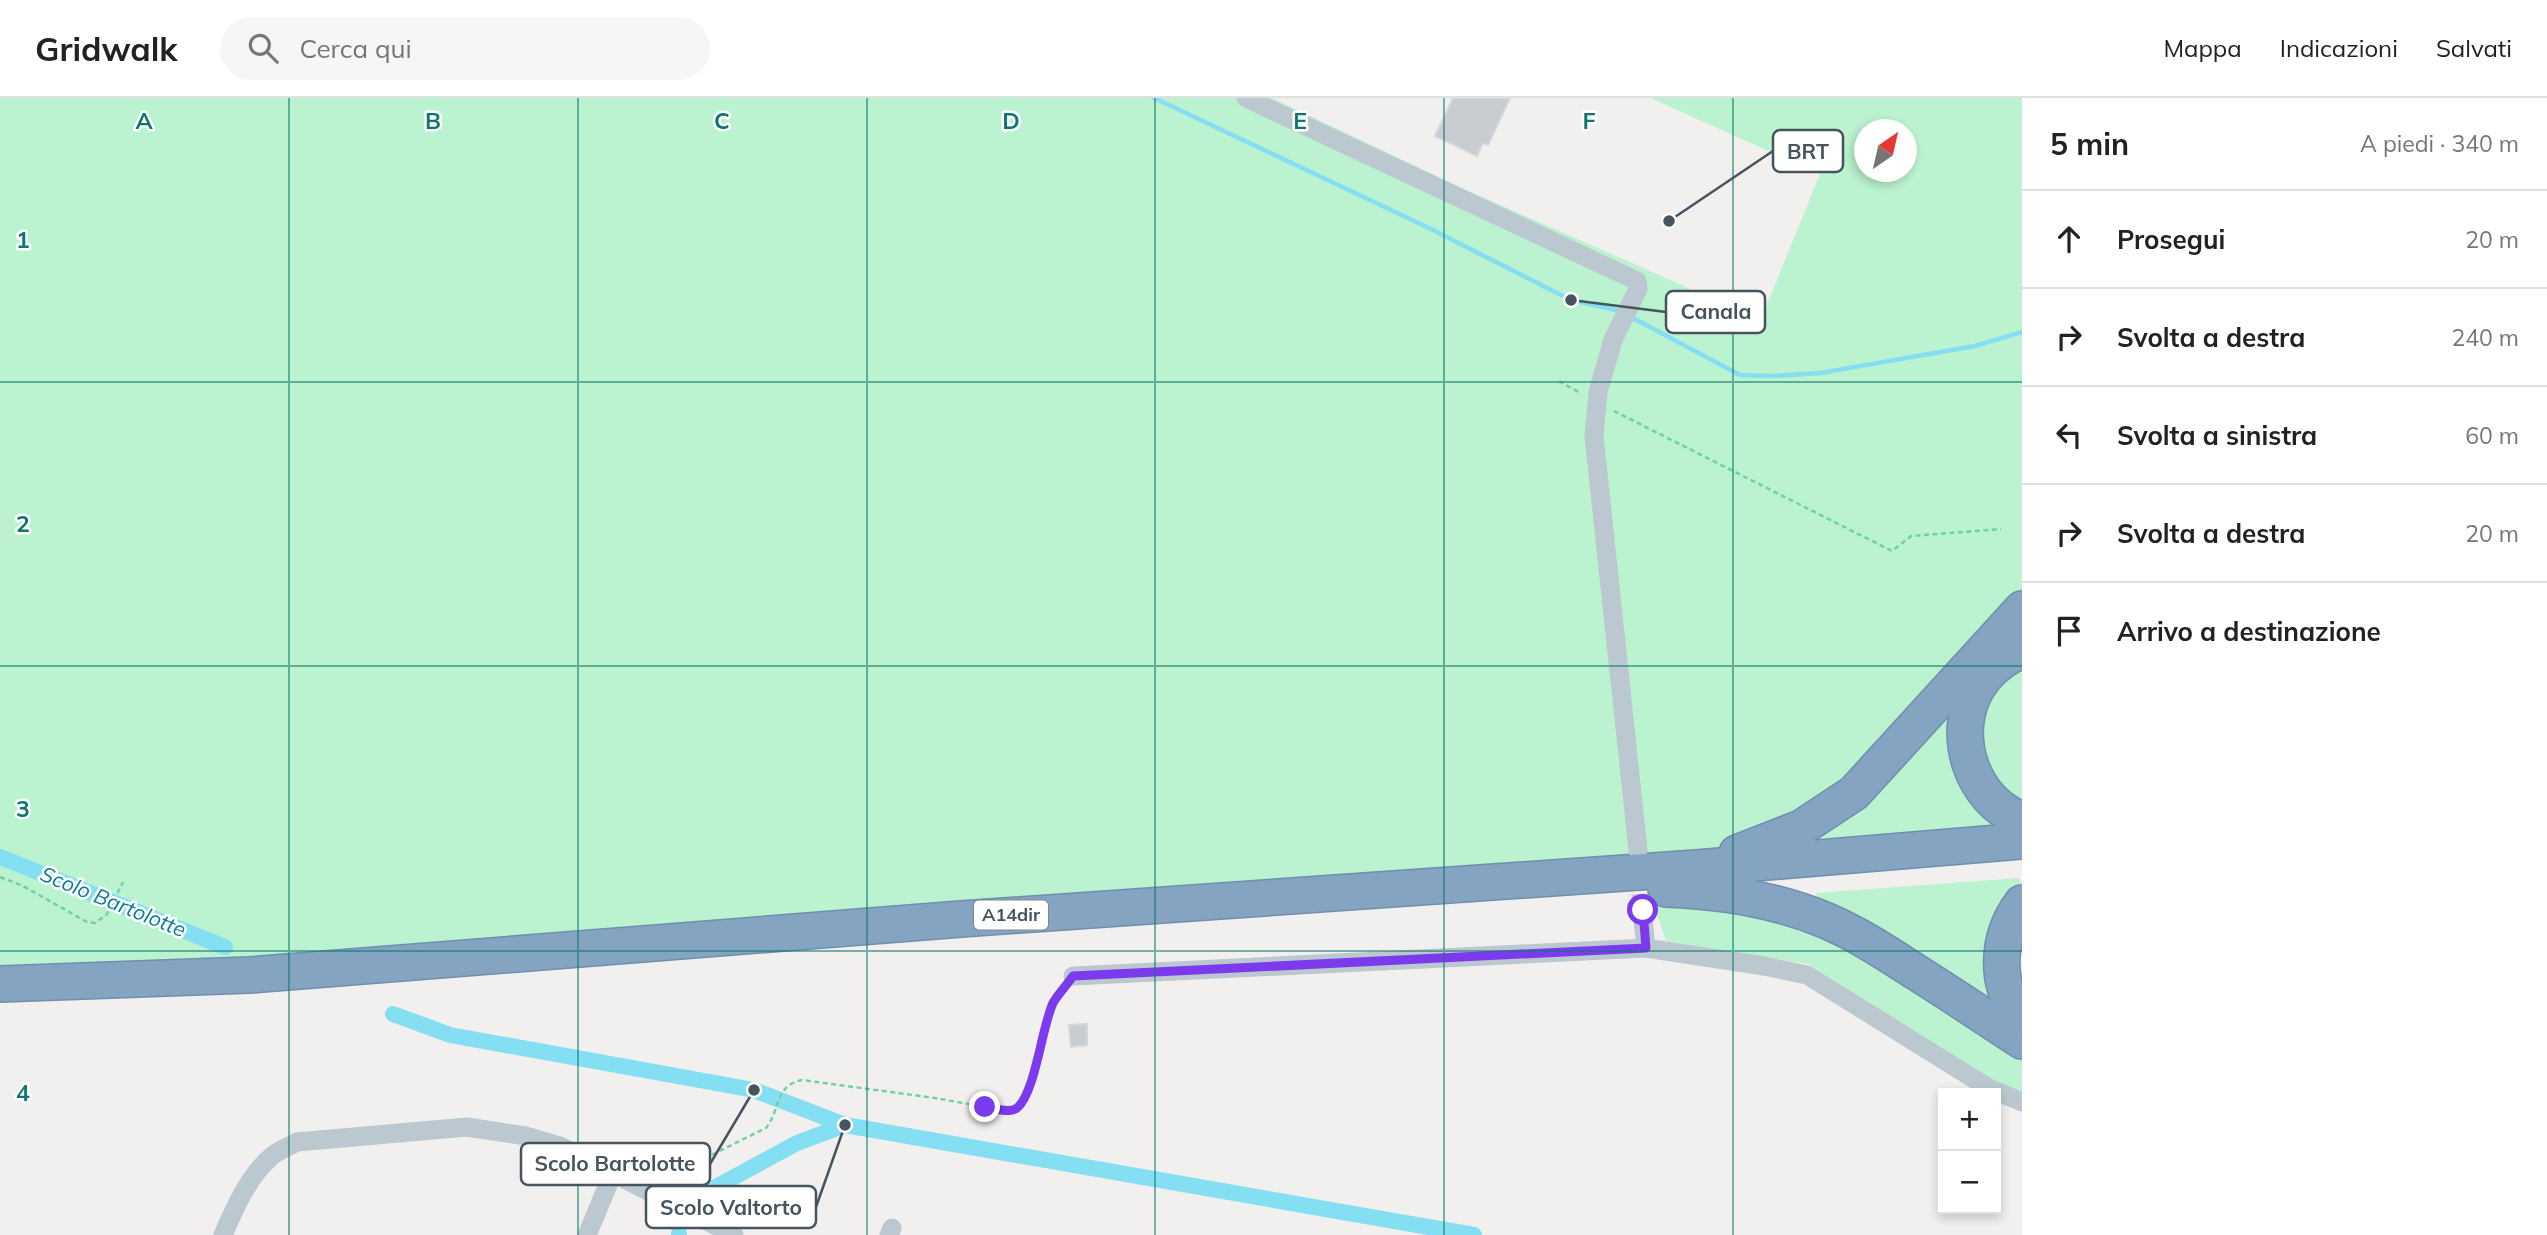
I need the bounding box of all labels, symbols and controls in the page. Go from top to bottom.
search box [220,17,710,80]
text: Gridwalk [35,28,178,69]
icon: search [244,29,282,67]
text: Cerca qui [300,32,412,65]
text: Mappa [2163,33,2242,63]
text: Indicazioni [2280,33,2398,63]
text: Salvati [2436,33,2512,63]
text: A [135,106,153,135]
text: B [425,106,441,135]
text: C [714,106,730,135]
text: D [1002,106,1020,135]
text: E [1293,106,1307,135]
text: F [1582,106,1596,135]
north arrow [1854,119,1917,182]
text: 5 min [2050,125,2129,163]
text: A piedi · 340 m [2360,129,2519,158]
callout: BRT [1773,130,1843,172]
text: BRT [1787,138,1829,164]
icon: ahead [2050,220,2088,258]
text: Prosegui [2117,223,2225,256]
text: 1 [16,225,30,254]
text: 20 m [2465,225,2519,254]
callout: Canala [1666,291,1765,333]
text: Canala [1680,298,1752,324]
icon: right [2050,318,2088,356]
text: Svolta a destra [2117,321,2305,354]
text: 240 m [2451,323,2519,352]
icon: left [2050,416,2088,454]
text: Svolta a sinistra [2117,419,2317,452]
text: 60 m [2465,421,2519,450]
text: 2 [16,509,30,538]
icon: right [2050,514,2088,552]
text: Svolta a destra [2117,517,2305,550]
text: 20 m [2465,519,2519,548]
icon: arrive [2050,612,2088,650]
text: Arrivo a destinazione [2117,615,2381,648]
text: 3 [16,794,30,823]
water label: Scolo Bartolotte [37,860,190,942]
route start [1627,894,1658,925]
road number: A14dir [974,900,1048,930]
text: 4 [16,1078,30,1107]
map controls [1938,1088,2001,1214]
button: + [1938,1088,2001,1151]
route end [969,1091,1000,1122]
callout: Scolo Bartolotte [521,1143,710,1185]
text: Scolo Bartolotte [534,1150,696,1176]
button: − [1938,1151,2001,1214]
callout: Scolo Valtorto [646,1186,816,1228]
text: Scolo Valtorto [660,1194,802,1220]

